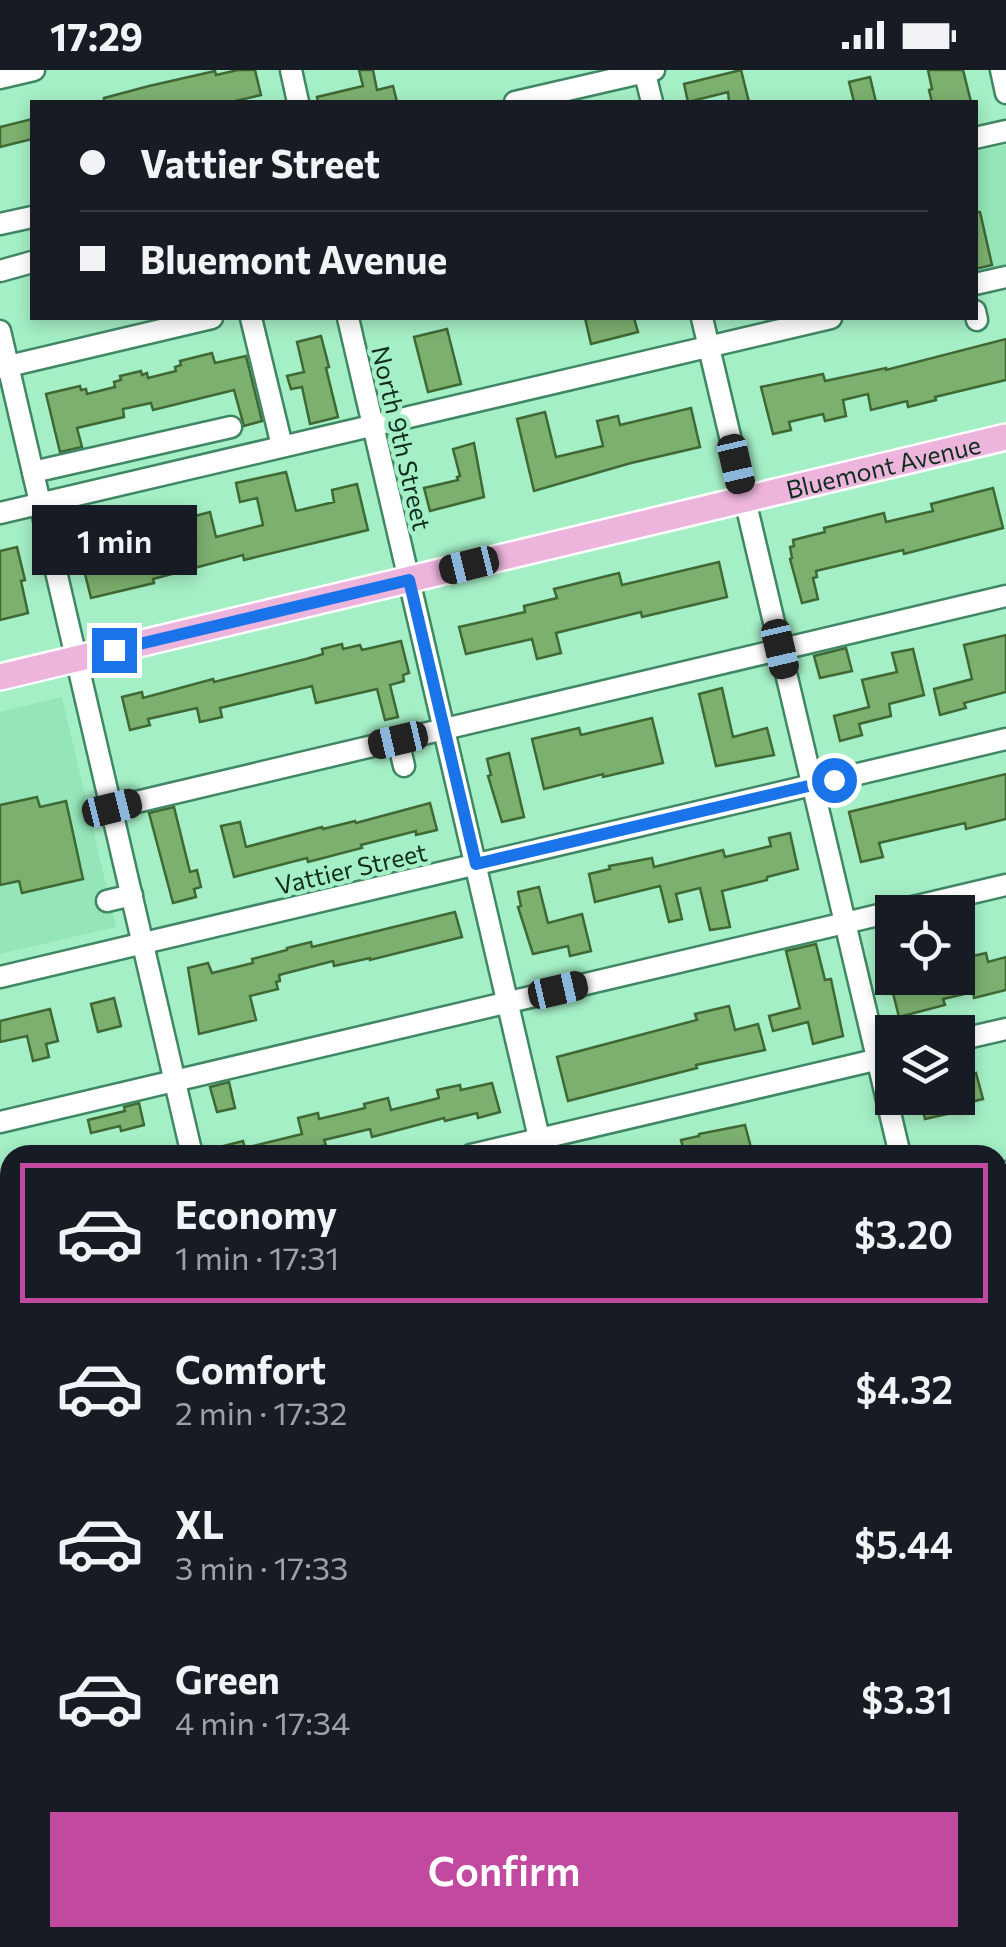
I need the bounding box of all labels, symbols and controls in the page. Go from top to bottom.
text: 17:29 [50,12,143,59]
text: Vattier Street [140,139,380,186]
text: Bluemont Avenue [140,235,447,282]
street label: North 9th Street [366,343,438,533]
street label: Bluemont Avenue [783,429,984,504]
car [715,431,757,497]
callout: 1 min [32,505,196,575]
text: 1 min [77,520,152,560]
car [436,543,502,587]
car [759,616,801,682]
route end [92,628,137,673]
car [365,719,431,761]
route start [812,758,857,803]
car [79,786,145,830]
street label: Vattier Street [272,836,430,900]
map controls [875,895,975,1115]
button: locate [875,895,975,995]
car [525,969,591,1011]
button: layers [875,1015,975,1115]
icon: car [55,1188,145,1278]
text: Economy [175,1190,337,1237]
text: $3.20 [854,1210,953,1257]
text: 1 min · 17:31 [175,1237,339,1277]
icon: car [55,1343,145,1433]
text: Comfort [175,1345,326,1392]
text: $4.32 [855,1365,953,1412]
text: 2 min · 17:32 [175,1392,347,1432]
icon: car [55,1498,145,1588]
text: XL [175,1500,224,1547]
text: $5.44 [854,1520,953,1567]
text: 3 min · 17:33 [175,1547,348,1587]
icon: car [55,1653,145,1743]
text: Green [175,1655,280,1702]
text: $3.31 [861,1675,953,1722]
text: 4 min · 17:34 [175,1702,350,1742]
button: Confirm [50,1812,958,1927]

